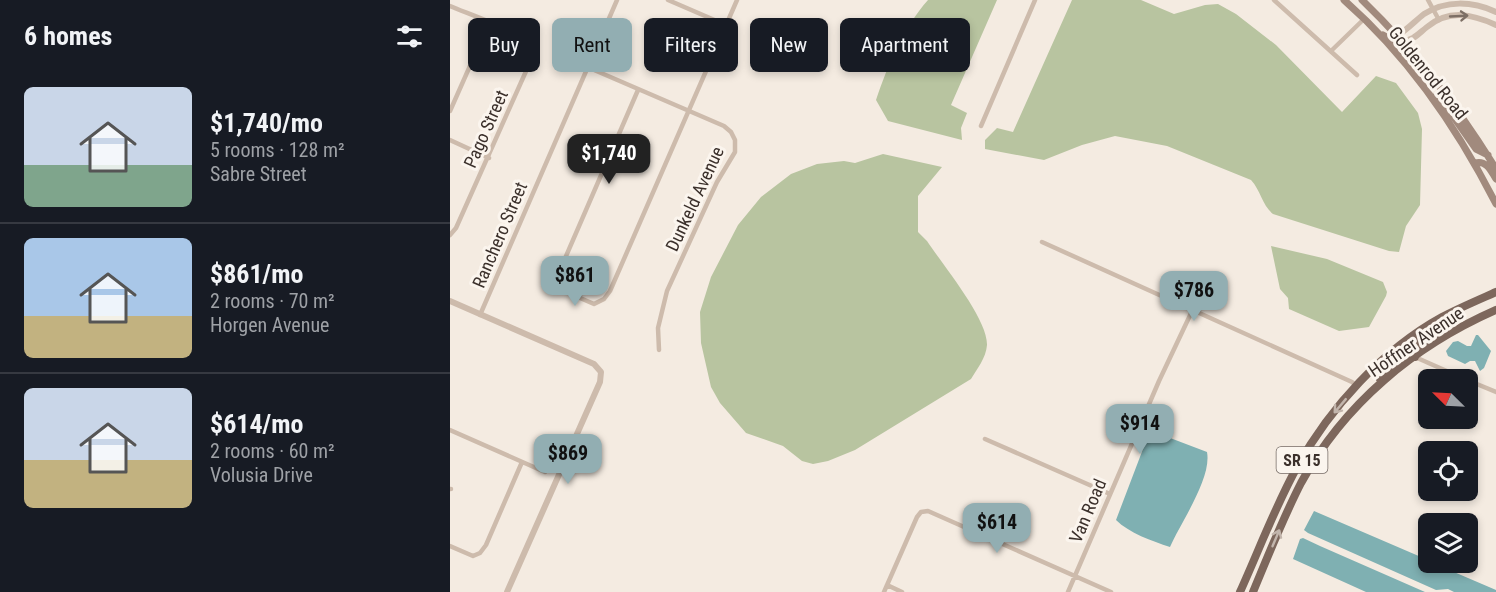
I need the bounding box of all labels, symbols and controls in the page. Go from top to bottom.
one-way arrow [1448,10,1468,21]
chip: Buy [468,18,540,72]
chip: Rent [552,18,632,72]
chip: Filters [644,18,738,72]
chip: New [750,18,828,72]
chip: Apartment [840,18,970,72]
icon: filters [393,20,426,53]
text: 6 homes [24,21,112,51]
street label: Goldenrod Road [1385,22,1472,123]
street label: Pago Street [459,87,512,171]
text: $1,740/mo [210,108,323,138]
icon: home [72,111,144,183]
pin: $1,740 [560,134,658,185]
text: 5 rooms · 128 m² [210,138,345,162]
text: $1,740 [581,141,637,165]
street label: Dunkeld Avenue [661,143,728,254]
text: Sabre Street [210,162,307,186]
street label: Ranchero Street [468,179,531,291]
pin: $861 [539,256,611,307]
text: $861/mo [210,259,303,289]
icon: home [72,262,144,334]
text: $861 [555,263,595,287]
pin: $786 [1158,271,1230,322]
text: $786 [1174,278,1214,302]
text: 2 rooms · 70 m² [210,289,335,313]
street label: Hoffner Avenue [1364,302,1467,381]
text: Horgen Avenue [210,313,329,337]
north arrow [1418,369,1478,429]
map controls [1418,369,1478,573]
one-way arrow [1333,397,1346,413]
pin: $914 [1104,404,1176,455]
text: $614/mo [210,409,303,439]
text: $914 [1120,411,1160,435]
icon: home [72,412,144,484]
pin: $869 [532,434,604,485]
text: 2 rooms · 60 m² [210,439,335,463]
text: $869 [548,441,588,465]
button: locate [1418,441,1478,501]
road number: SR 15 [1276,447,1328,473]
text: Volusia Drive [210,463,313,487]
street label: Van Road [1065,476,1110,546]
pin: $614 [961,503,1033,554]
text: $614 [977,510,1017,534]
button: layers [1418,513,1478,573]
one-way arrow [1271,530,1282,548]

